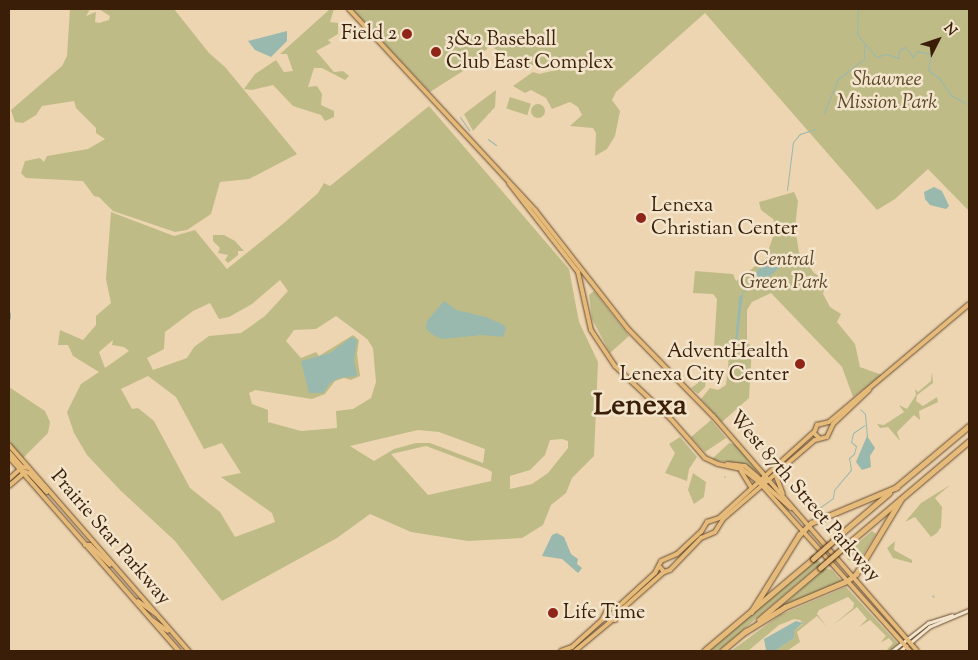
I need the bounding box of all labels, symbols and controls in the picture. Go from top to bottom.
north arrow [913,15,963,65]
text: N [938,19,961,41]
place label: Field 2 [341,22,397,46]
marker: Field 2 [401,28,413,40]
place label: 3&2 Baseball Club East Complex [446,29,614,76]
marker: 3&2 Baseball Club East Complex [430,46,442,58]
park label: Shawnee Mission Park [837,68,937,115]
place label: Lenexa Christian Center [651,195,798,242]
marker: Lenexa Christian Center [635,212,647,224]
park label: Central Green Park [740,249,828,296]
place label: AdventHealth Lenexa City Center [620,340,789,387]
marker: AdventHealth Lenexa City Center [793,357,807,371]
district label: Lenexa [593,389,687,425]
street label: West 87th Street Parkway [723,406,885,588]
street label: Prairie Star Parkway [45,466,175,610]
place label: Life Time [563,601,645,625]
marker: Life Time [547,607,559,619]

